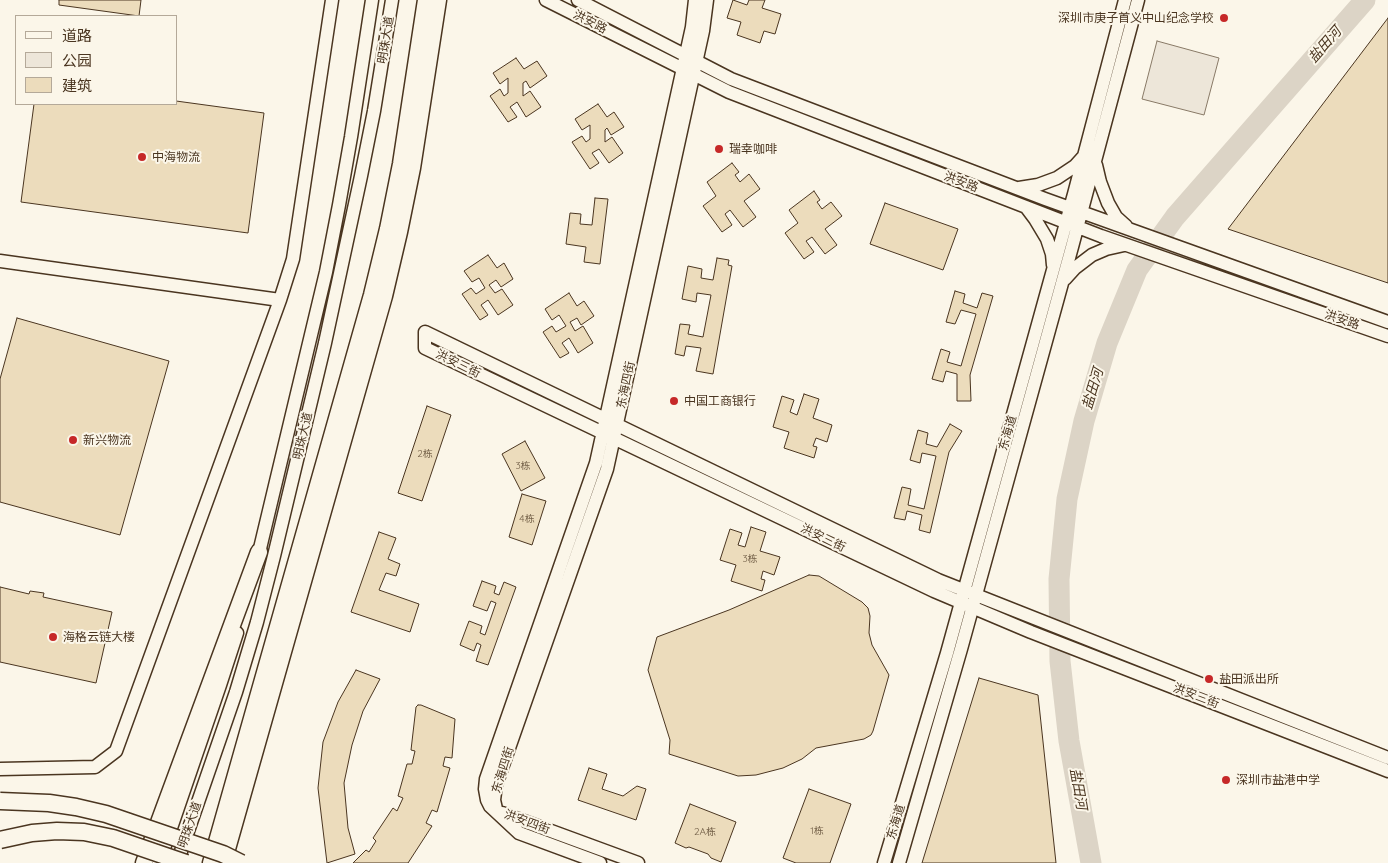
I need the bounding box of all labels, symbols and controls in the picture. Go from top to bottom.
street label: 洪安路 [571,7,609,37]
place label: 深圳市庚子首义中山纪念学校 [1058,11,1214,25]
marker: 深圳市庚子首义中山纪念学校 [1218,12,1230,24]
legend [15,15,178,105]
street label: 明珠大道 [375,15,397,65]
water label: 盐田河 [1305,24,1345,66]
text: 道路 [62,26,92,45]
text: 公园 [62,51,92,70]
text: 建筑 [62,76,92,95]
place label: 瑞幸咖啡 [729,142,777,156]
marker: 瑞幸咖啡 [713,143,725,155]
place label: 中海物流 [152,150,200,164]
marker: 中海物流 [136,151,148,163]
street label: 洪安路 [942,169,980,195]
street label: 洪安路 [1323,307,1361,333]
street label: 洪安三街 [433,347,483,381]
street label: 东海四街 [614,360,638,410]
water label: 盐田河 [1079,366,1107,412]
place label: 中国工商银行 [684,394,756,408]
marker: 中国工商银行 [668,395,680,407]
street label: 明珠大道 [291,411,315,461]
street label: 东海道 [996,414,1020,452]
place label: 新兴物流 [83,433,131,447]
marker: 新兴物流 [67,434,79,446]
house number: 2栋 [417,448,433,460]
house number: 3栋 [515,460,531,472]
house number: 4栋 [519,513,535,525]
street label: 洪安三街 [798,521,848,555]
house number: 3栋 [742,553,758,565]
place label: 海格云链大楼 [63,630,135,644]
marker: 海格云链大楼 [47,631,59,643]
place label: 盐田派出所 [1219,672,1279,686]
marker: 盐田派出所 [1203,673,1215,685]
street label: 洪安三街 [1171,681,1221,711]
street label: 东海四街 [489,745,517,795]
water label: 盐田河 [1066,767,1090,811]
place label: 深圳市盐港中学 [1236,773,1320,787]
marker: 深圳市盐港中学 [1220,774,1232,786]
street label: 明珠大道 [175,800,205,850]
street label: 东海道 [884,803,908,841]
street label: 洪安四街 [502,807,552,837]
house number: 1栋 [810,825,824,837]
house number: 2A栋 [694,826,716,838]

